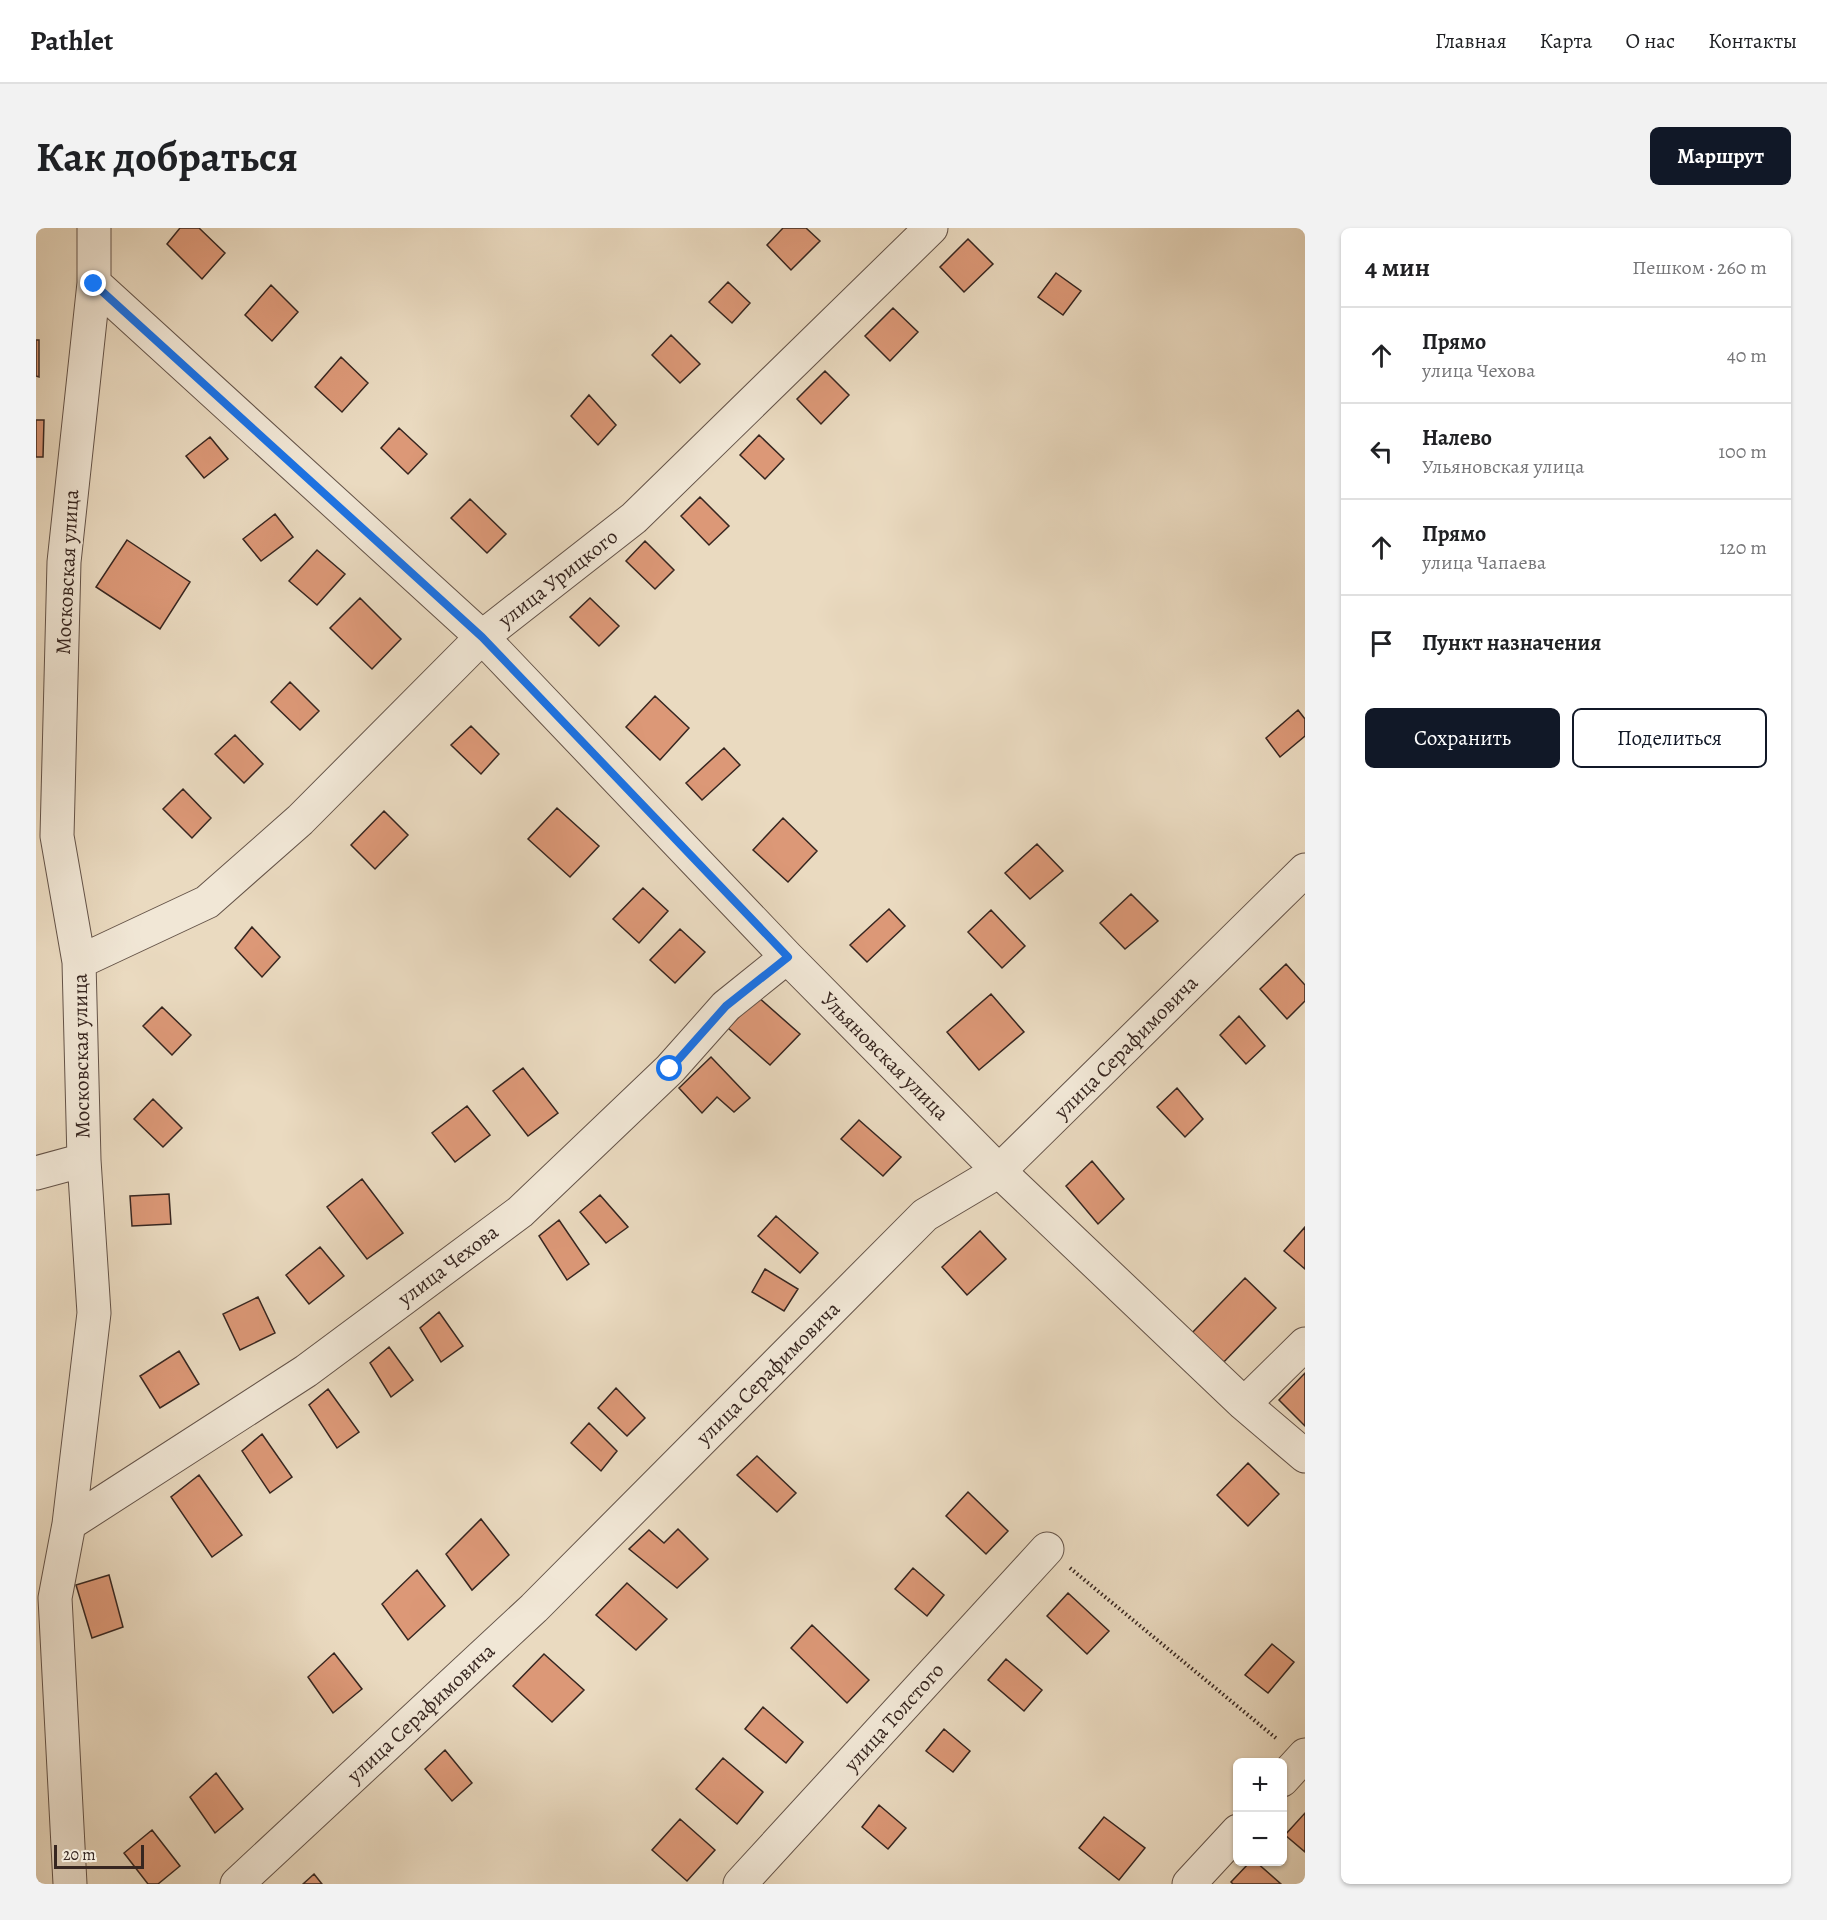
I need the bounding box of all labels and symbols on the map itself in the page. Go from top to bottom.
route end [80,270,106,296]
street label: Московская улица [49,488,85,655]
street label: улица Урицкого [492,522,624,634]
street label: улица Серафимовича [1047,969,1204,1126]
street label: Московская улица [66,973,96,1139]
street label: Ульяновская улица [815,986,955,1126]
route start [656,1055,682,1081]
street label: улица Чехова [391,1218,504,1313]
street label: улица Серафимовича [689,1295,846,1452]
street label: улица Серафимовича [340,1637,501,1790]
street label: улица Толстого [837,1657,950,1778]
scale bar [54,1842,144,1870]

